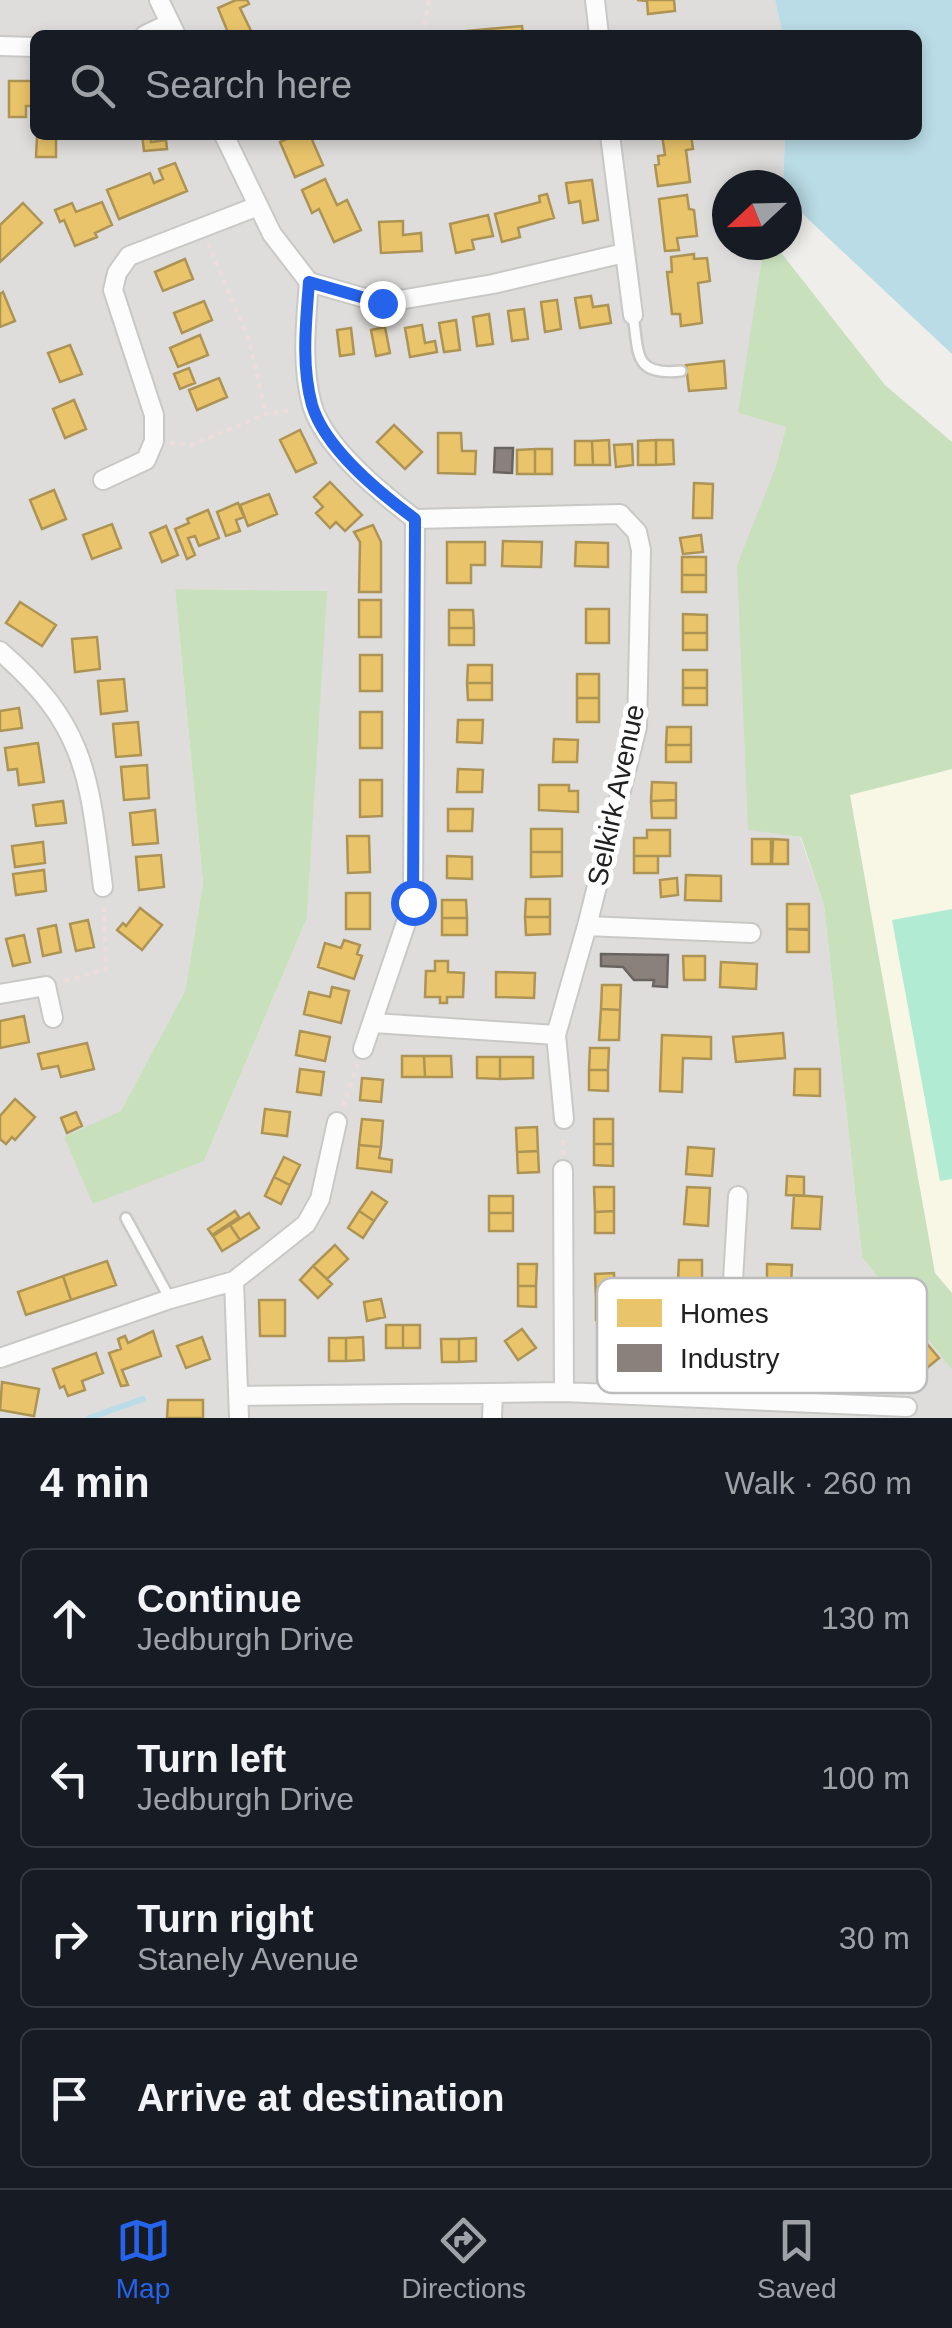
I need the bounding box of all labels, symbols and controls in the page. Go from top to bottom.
search box [30,30,922,140]
icon: search [65,58,120,113]
text: Search here [145,64,352,106]
north arrow [712,170,802,260]
route end [360,281,406,327]
street label: Selkirk Avenue [582,701,650,889]
route start [391,880,437,926]
legend [597,1278,927,1393]
text: Homes [680,1298,769,1329]
text: Industry [680,1343,780,1374]
text: 4 min [40,1459,150,1506]
text: Walk · 260 m [725,1465,912,1501]
text: Continue [137,1578,302,1620]
icon: ahead [42,1591,97,1646]
text: 130 m [821,1600,910,1636]
text: Jedburgh Drive [137,1621,354,1657]
text: Turn left [137,1738,286,1780]
icon: left [42,1751,97,1806]
text: 100 m [821,1760,910,1796]
text: Jedburgh Drive [137,1781,354,1817]
text: Turn right [137,1898,314,1940]
icon: right [42,1911,97,1966]
text: 30 m [839,1920,910,1956]
text: Stanely Avenue [137,1941,359,1977]
icon: arrive [42,2071,97,2126]
text: Arrive at destination [137,2077,504,2119]
tab: Map [116,2213,171,2305]
tab: Directions [402,2213,526,2305]
tab: Saved [757,2213,836,2305]

